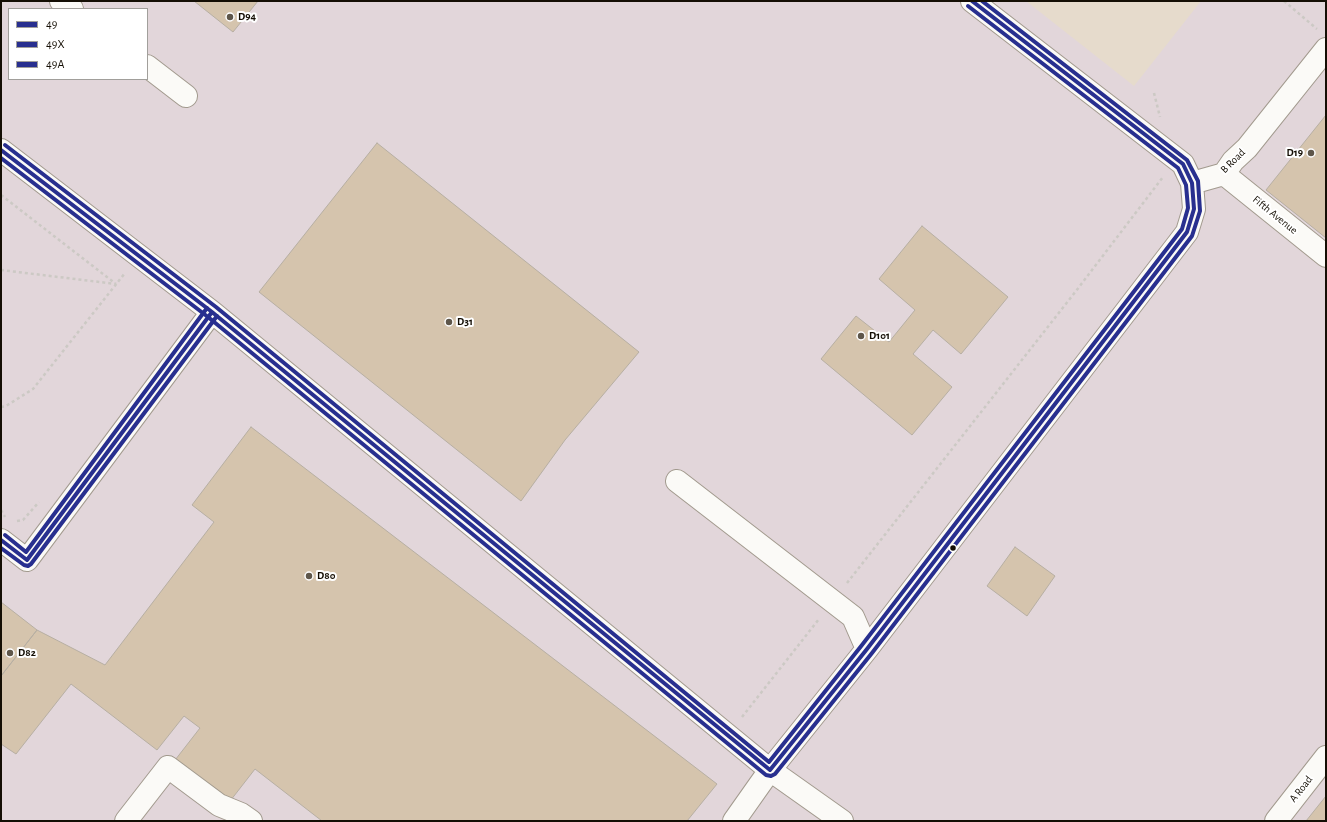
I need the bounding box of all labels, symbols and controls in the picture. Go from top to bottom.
legend [8,8,148,80]
place label: D94 [238,10,256,24]
marker: D94 [225,12,235,22]
text: 49 [46,18,57,30]
text: 49X [46,38,65,50]
text: 49A [46,58,64,70]
street label: B Road [1218,146,1248,176]
place label: D19 [1287,146,1303,160]
marker: D19 [1306,148,1316,158]
street label: Fifth Avenue [1250,193,1300,237]
place label: D31 [457,315,473,329]
marker: D31 [444,317,454,327]
place label: D101 [869,329,890,343]
marker: D101 [856,331,866,341]
unlabelled marker [948,543,958,553]
place label: D80 [317,569,335,583]
marker: D80 [304,571,314,581]
place label: D82 [18,646,36,660]
marker: D82 [5,648,15,658]
street label: A Road [1287,773,1315,805]

